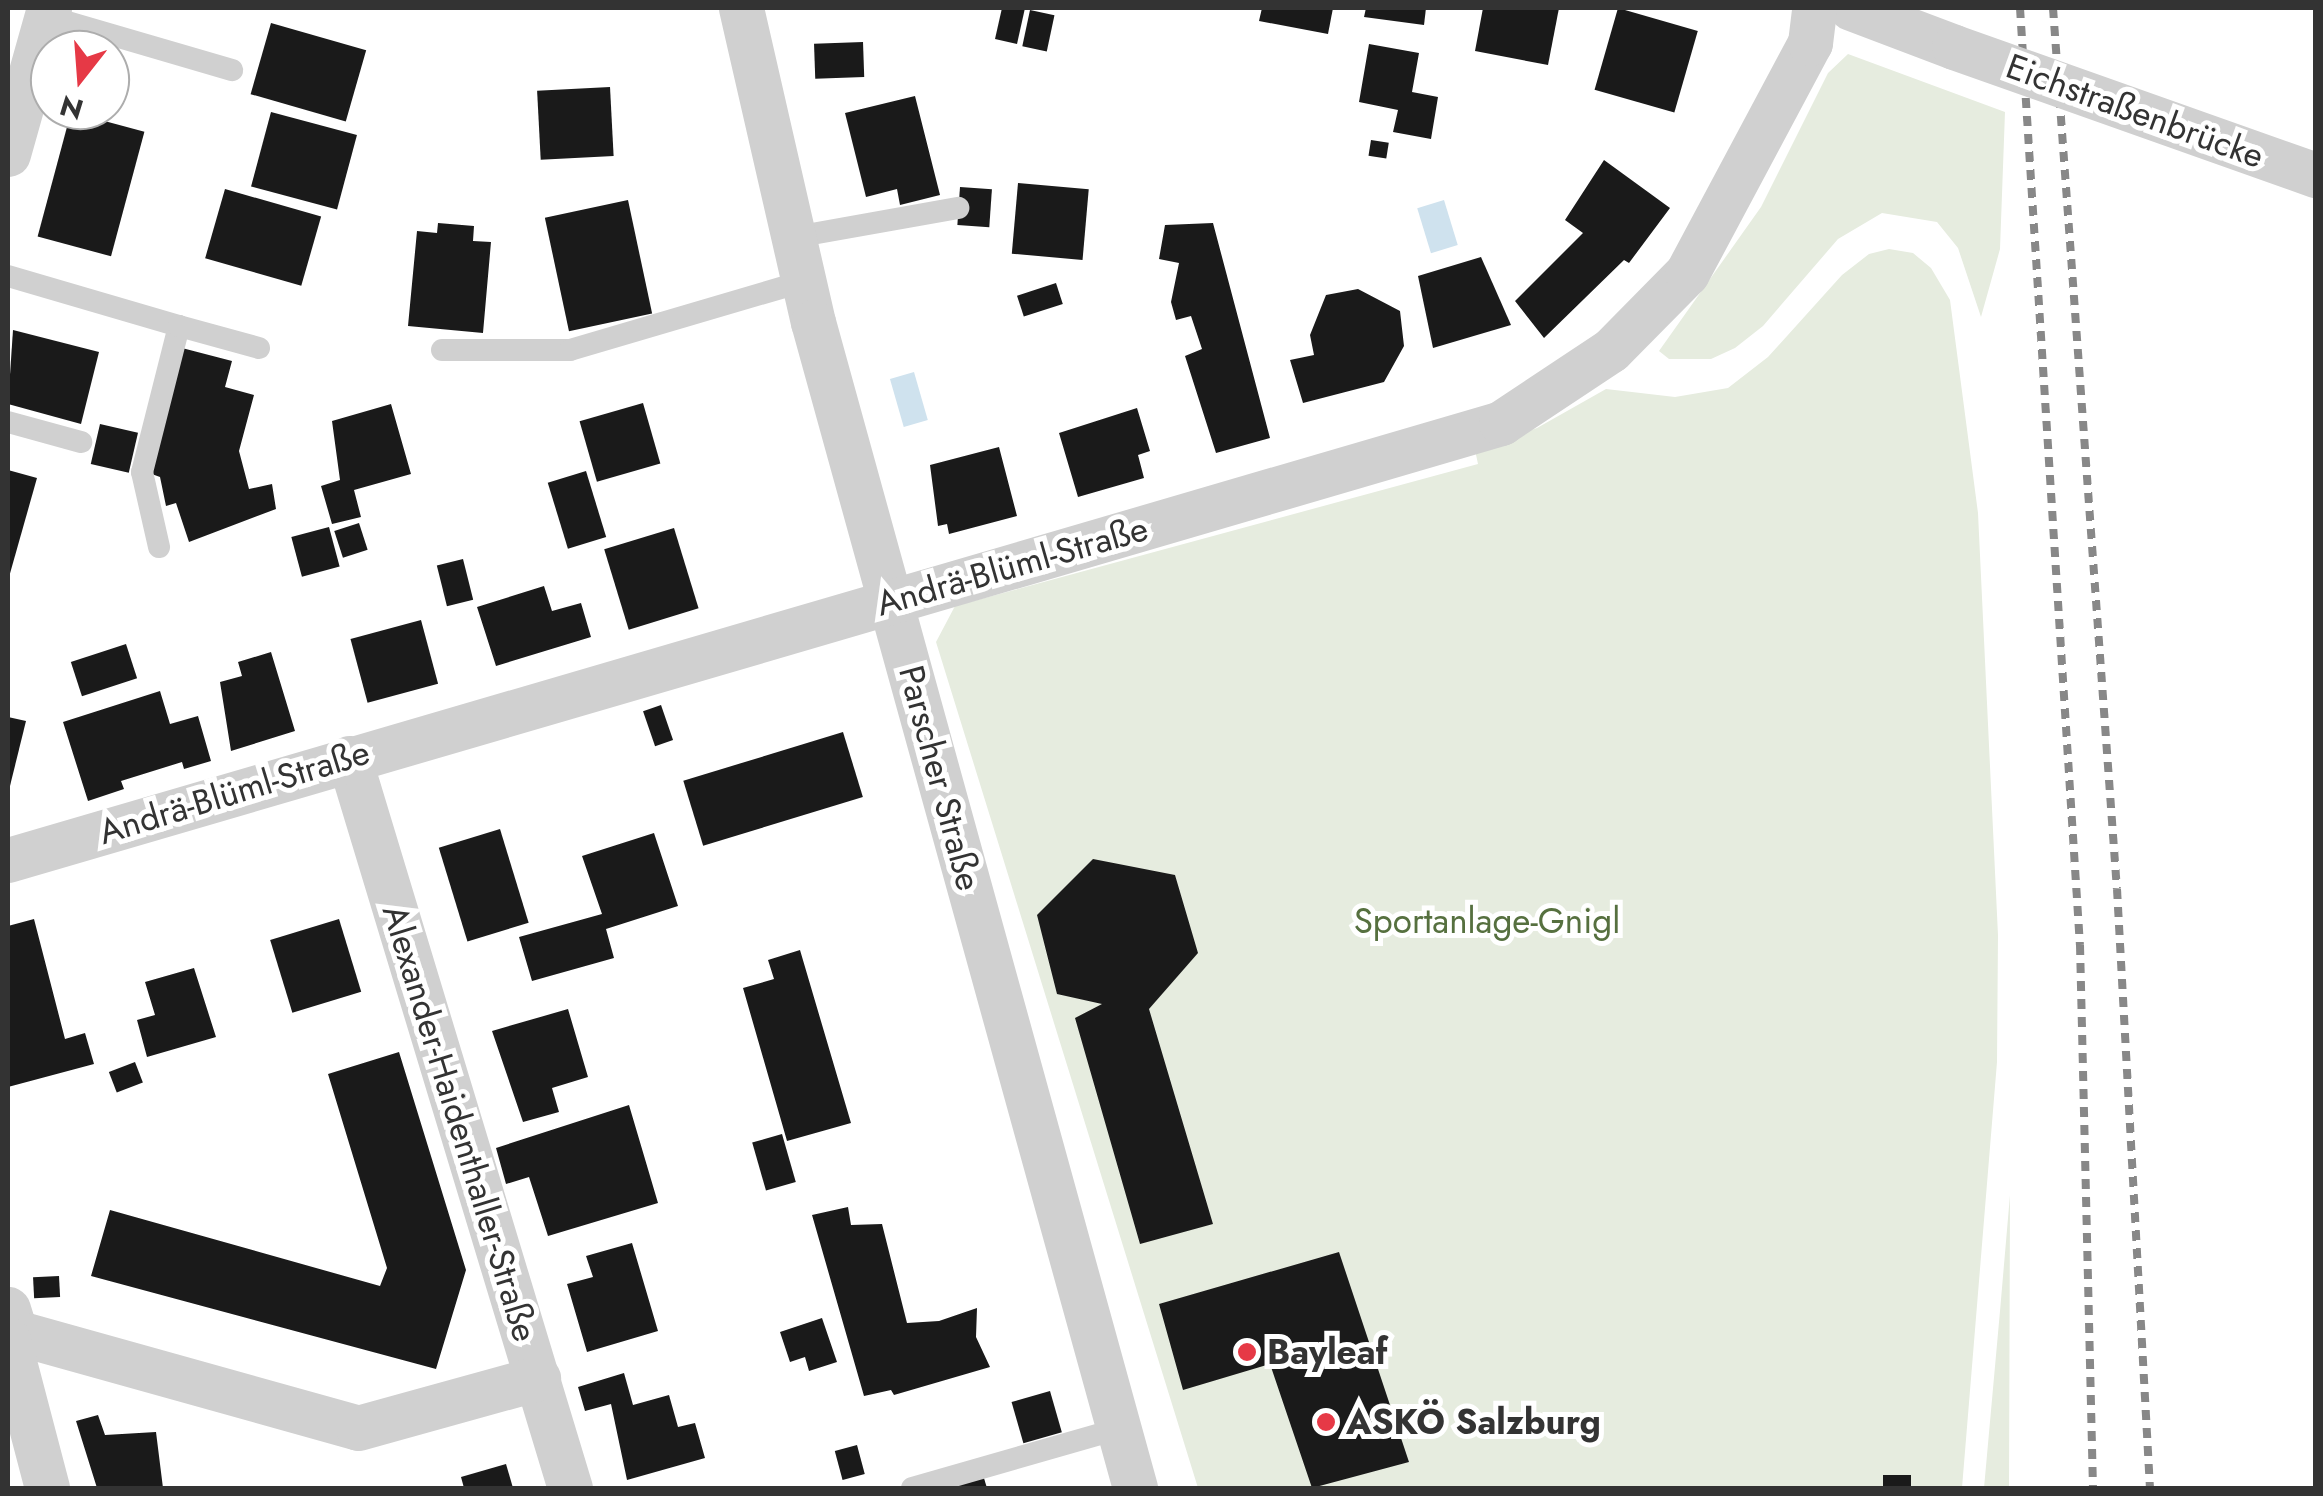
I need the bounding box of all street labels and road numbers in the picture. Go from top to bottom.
street label: Eichstraßenbrücke [2001,45,2269,177]
street label: Andrä-Blüml-Straße [871,507,1153,625]
street label: Parscher Straße [890,661,990,895]
street label: Andrä-Blüml-Straße [94,731,374,853]
street label: Alexander-Haidenthaller-Straße [373,900,547,1346]

